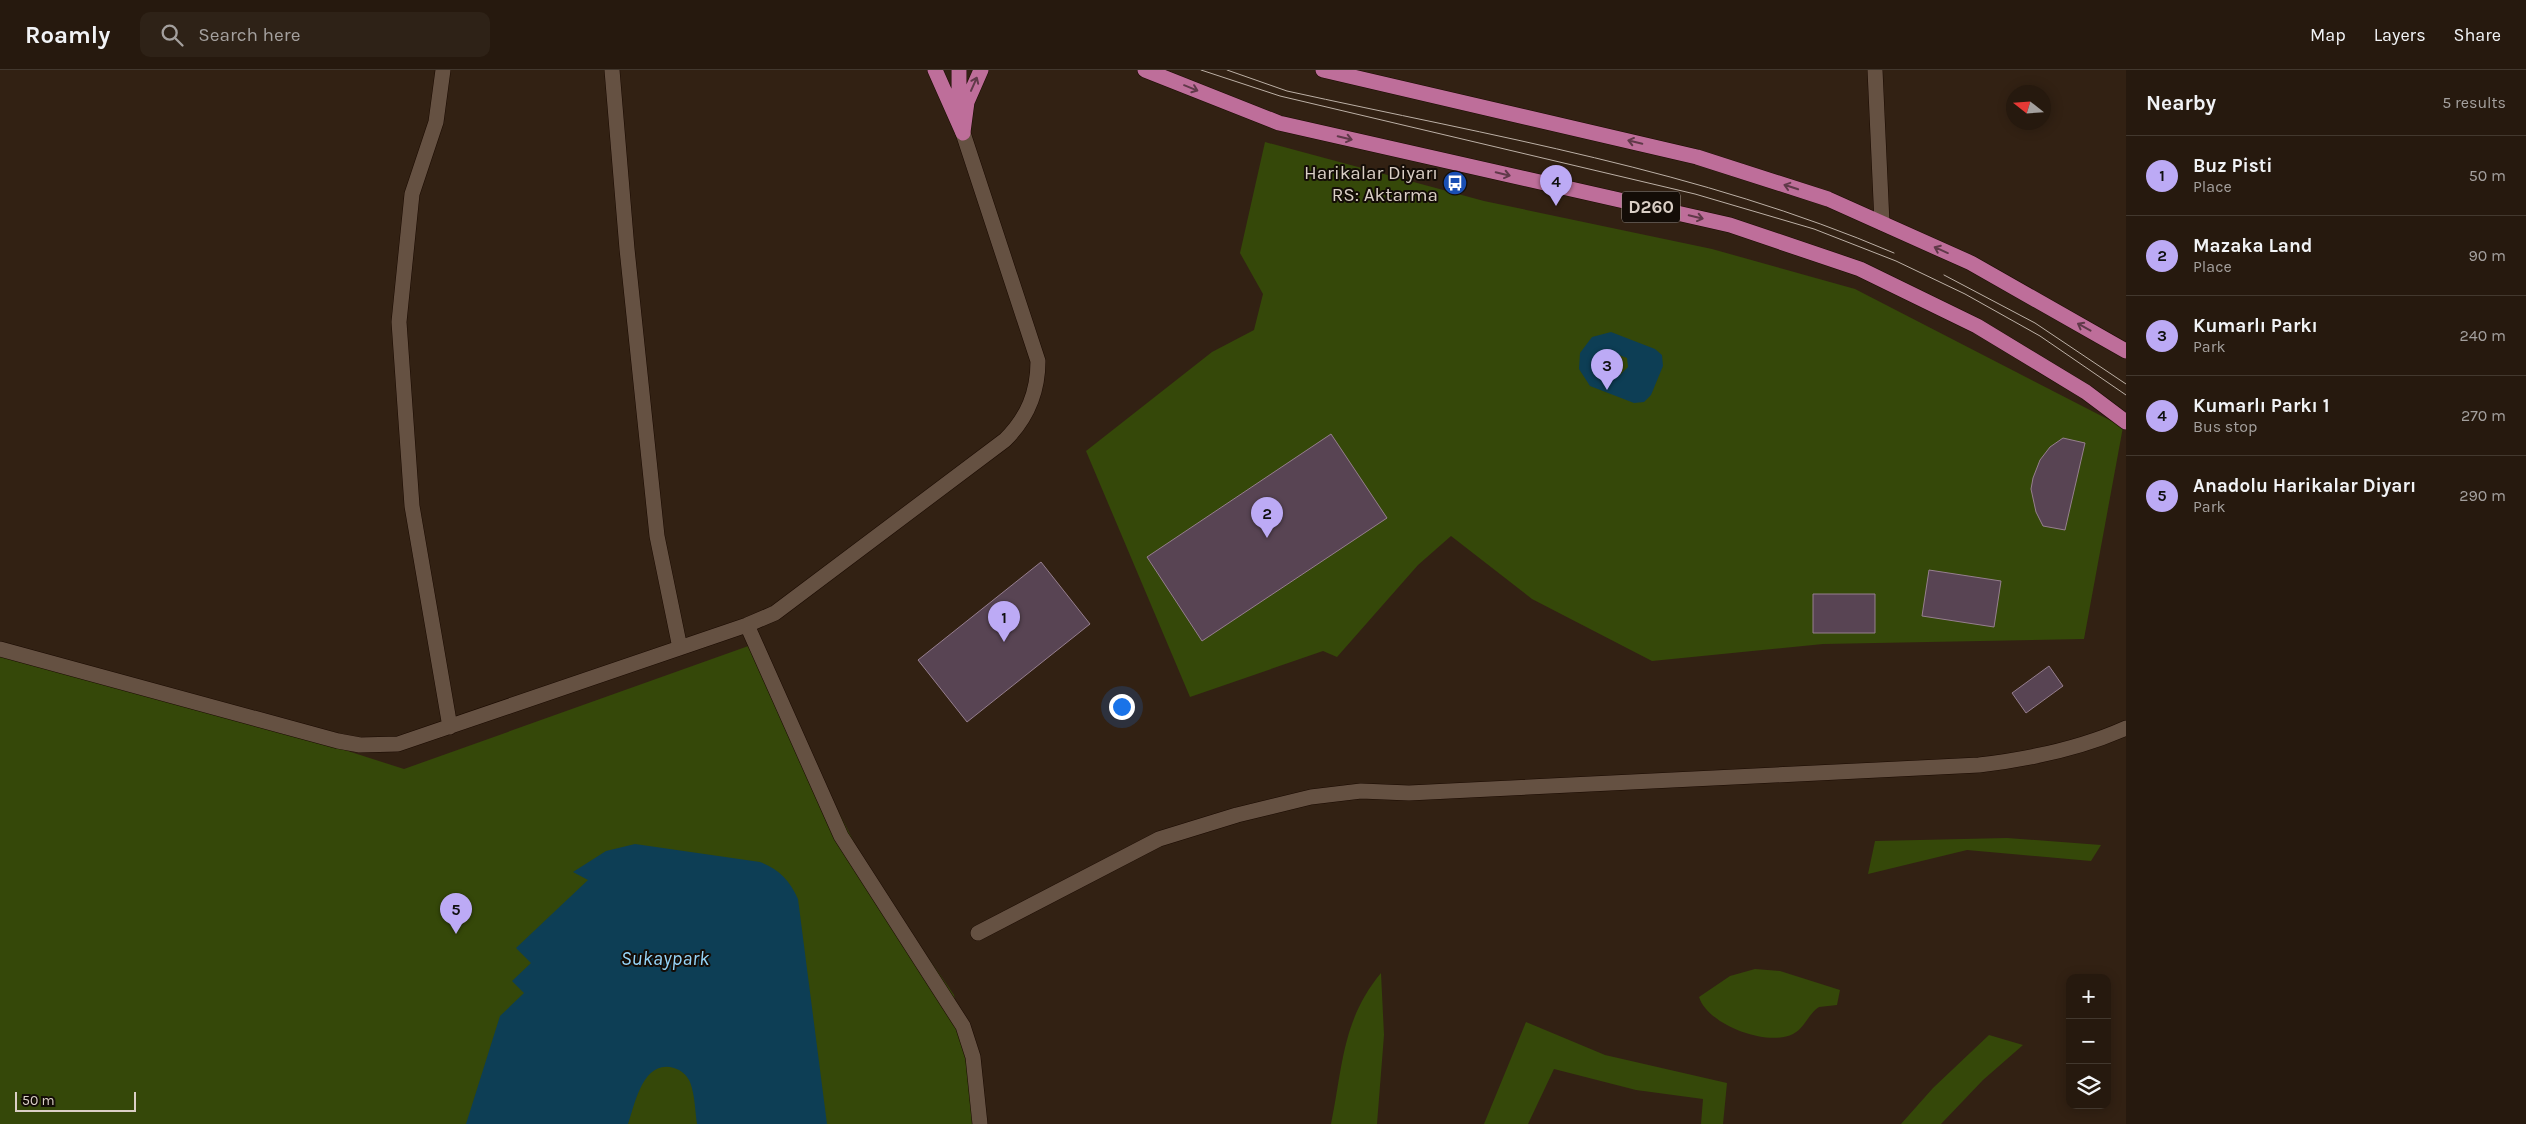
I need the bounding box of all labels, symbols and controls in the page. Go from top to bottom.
search box [140,12,490,57]
text: Roamly [25,21,110,49]
icon: search [158,21,186,49]
text: Search here [198,24,300,46]
text: Map [2310,24,2346,46]
text: Layers [2374,24,2426,46]
text: Share [2454,24,2501,46]
one-way arrow [969,77,979,92]
one-way arrow [1183,84,1198,93]
north arrow [2006,85,2051,130]
text: Nearby [2146,91,2216,115]
text: 5 results [2442,93,2506,112]
one-way arrow [1336,134,1352,143]
one-way arrow [1628,137,1644,146]
text: Buz Pisti [2193,155,2272,177]
place label: Harikalar Diyarı RS: Aktarma [1304,162,1438,206]
pin: 4 [1540,165,1572,206]
text: 1 [2159,166,2165,185]
text: 50 m [2469,166,2506,185]
bus stop icon: Harikalar Diyarı RS: Aktarma [1442,170,1468,196]
one-way arrow [1495,170,1511,179]
text: Place [2193,177,2232,196]
one-way arrow [1784,182,1800,191]
road number: D260 [1622,191,1680,222]
one-way arrow [1687,213,1703,222]
text: Mazaka Land [2193,235,2312,257]
one-way arrow [1934,244,1949,254]
text: 2 [2157,246,2167,265]
text: 90 m [2468,246,2506,265]
text: Place [2193,257,2232,276]
text: Kumarlı Parkı [2193,315,2318,337]
one-way arrow [2076,322,2091,332]
text: 3 [2157,326,2167,345]
text: 240 m [2460,326,2506,345]
text: Park [2193,337,2225,356]
pin: 3 [1591,349,1623,390]
text: Kumarlı Parkı 1 [2193,395,2329,417]
text: 4 [2157,406,2167,425]
text: 270 m [2461,406,2506,425]
text: Bus stop [2193,417,2257,436]
text: Anadolu Harikalar Diyarı [2193,475,2416,497]
text: 5 [2157,486,2167,505]
text: 290 m [2459,486,2506,505]
pin: 2 [1251,497,1283,538]
text: Park [2193,497,2225,516]
pin: 1 [988,601,1020,642]
your location [1109,694,1135,720]
pin: 5 [440,893,472,934]
water label: Sukaypark [621,947,710,970]
map controls [2066,974,2111,1109]
button: + [2066,974,2111,1019]
button: − [2066,1019,2111,1064]
button: layers [2066,1064,2111,1109]
scale bar [15,1089,136,1112]
text: 50 m [22,1092,55,1109]

